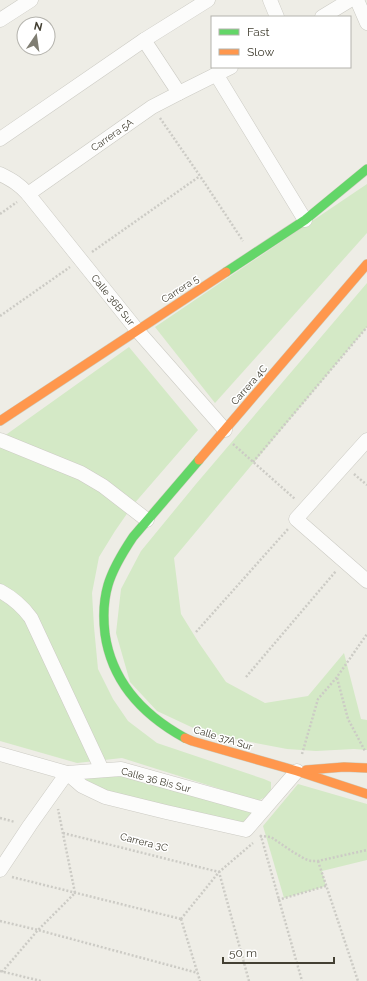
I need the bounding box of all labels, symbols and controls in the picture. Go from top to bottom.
north arrow [16,16,56,56]
legend [211,16,351,68]
text: N [33,19,44,34]
text: Fast [247,25,270,39]
text: Slow [247,45,274,59]
street label: Carrera 5A [89,116,135,153]
street label: Calle 36B Sur [89,272,137,328]
street label: Carrera 5 [159,273,201,305]
street label: Carrera 4C [229,363,269,407]
street label: Calle 37A Sur [192,724,254,752]
street label: Calle 36 Bis Sur [120,765,193,795]
street label: Carrera 3C [119,831,169,853]
scale bar [223,939,334,965]
text: 50 m [229,946,257,960]

